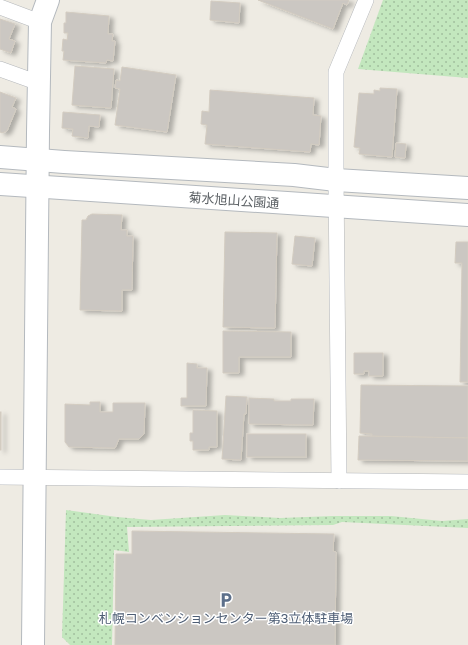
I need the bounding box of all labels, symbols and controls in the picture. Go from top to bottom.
street label: 菊水旭山公園通 [188,189,280,211]
parking icon: 札幌コンベンションセンター第3立体駐車場 [217,591,235,609]
place label: 札幌コンベンションセンター第3立体駐車場 [99,610,353,626]

